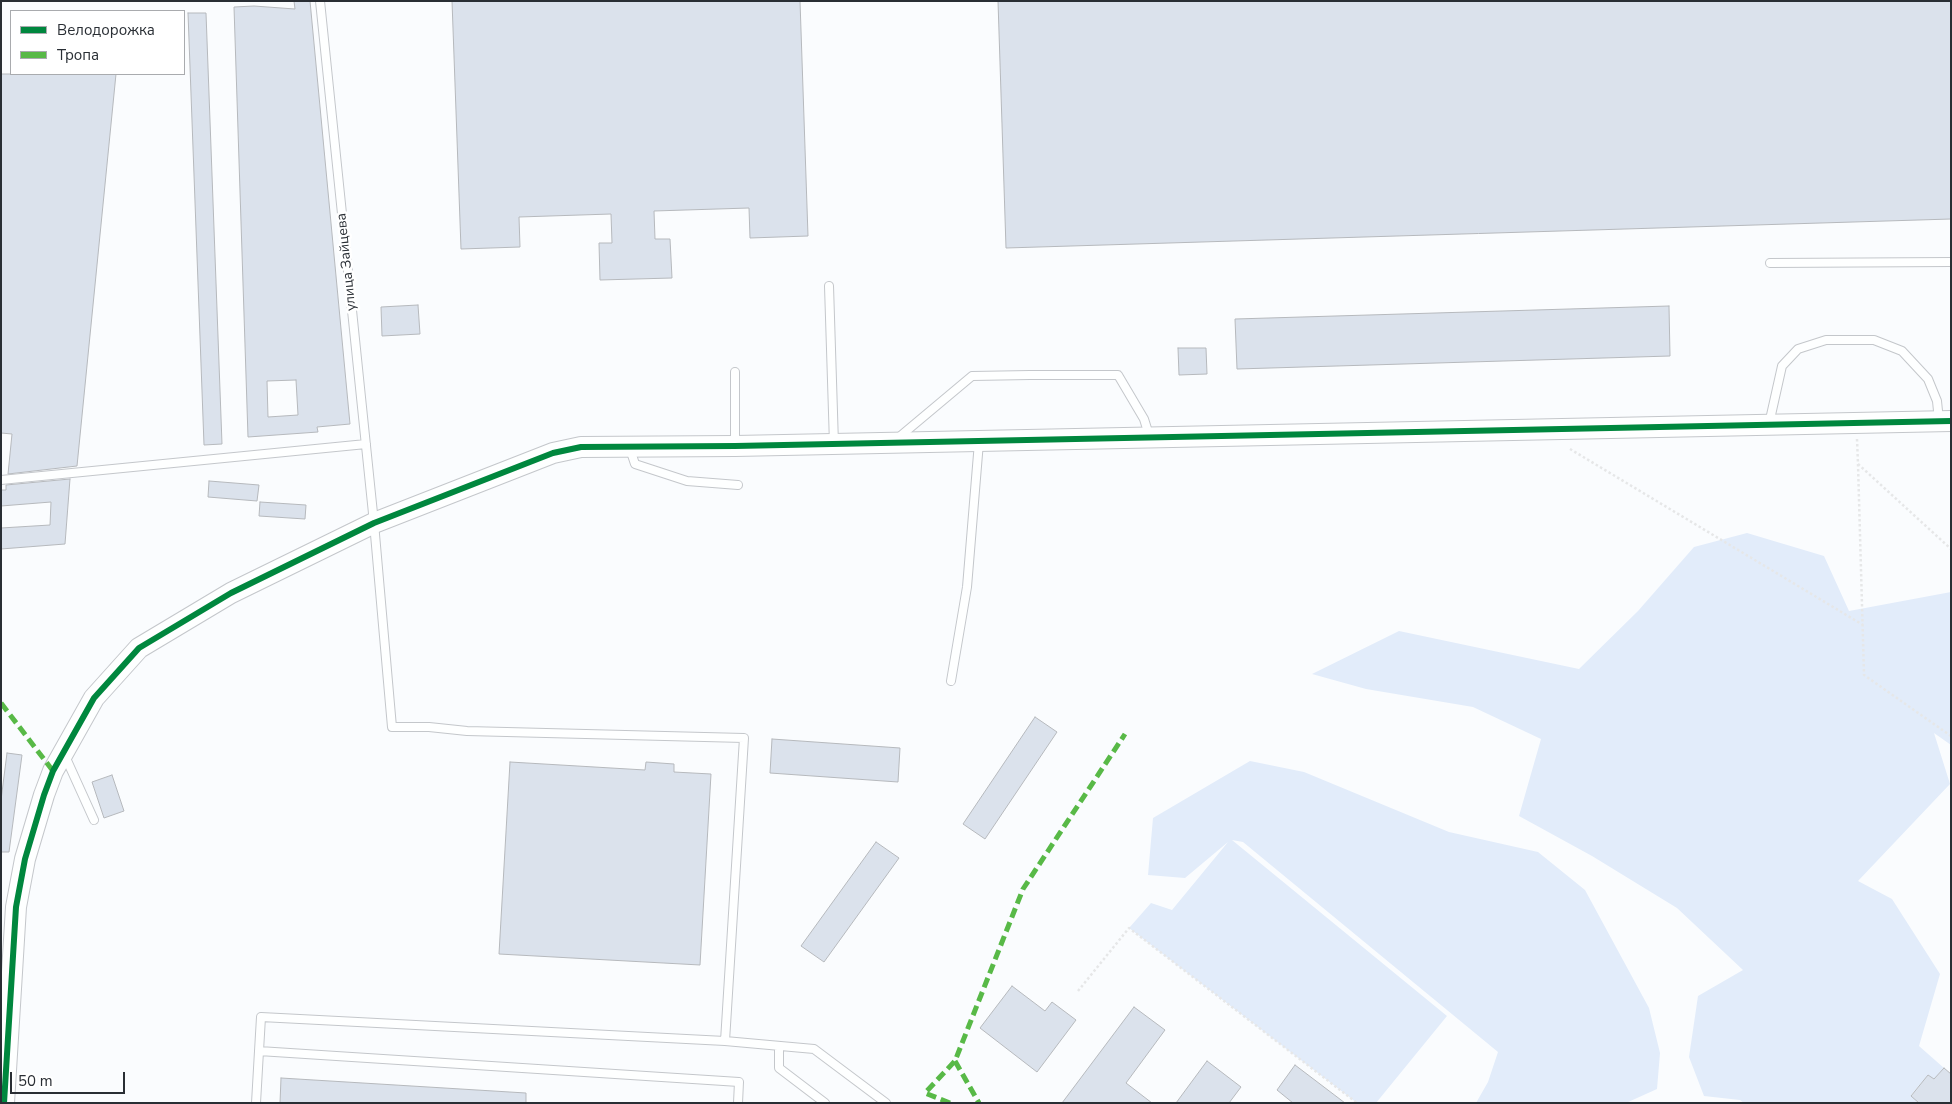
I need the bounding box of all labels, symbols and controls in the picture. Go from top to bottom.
legend [10,10,185,75]
text: Велодорожка [57,20,155,40]
text: Тропа [57,45,99,65]
street label: улица Зайцева [333,212,361,312]
scale bar [12,1062,128,1094]
text: 50 m [18,1071,53,1091]

